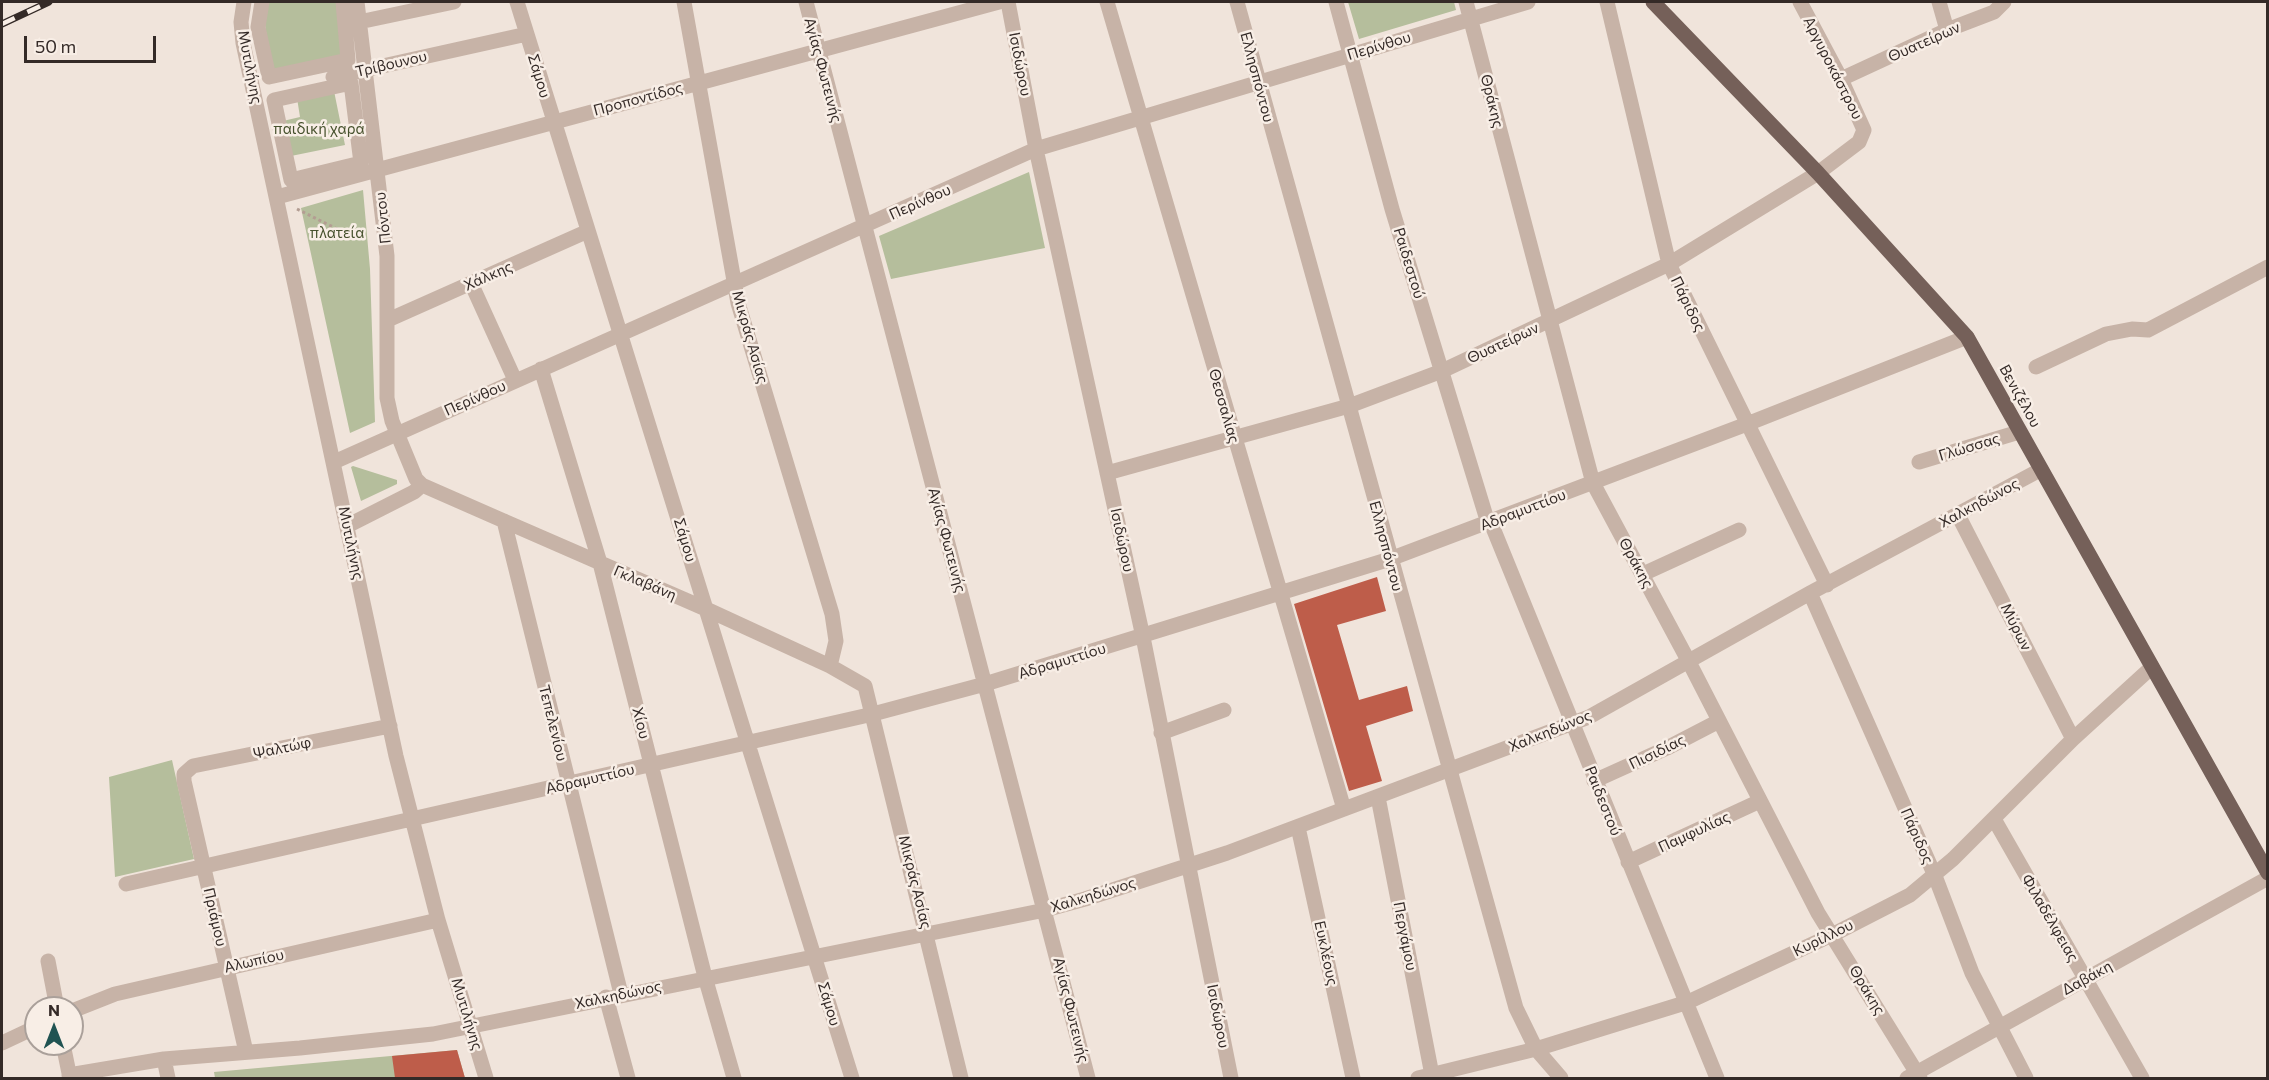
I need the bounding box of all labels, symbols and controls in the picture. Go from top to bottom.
street label: Αργυροκάστρου [1799,14,1867,122]
street label: Αγίας Φωτεινής [800,16,846,124]
street label: Θυατείρων [1885,18,1963,66]
scale bar [27,24,159,62]
street label: Περίνθου [1345,28,1413,64]
street label: Μυτιλήνης [234,29,266,105]
street label: Ισιδώρου [1005,30,1035,98]
street label: Ελλησπόντου [1236,30,1278,124]
text: 50 m [35,35,76,57]
street label: Τρίβουνου [354,47,428,81]
street label: Σάμου [524,52,554,100]
street label: Θράκης [1477,72,1507,130]
street label: Προποντίδος [591,78,685,120]
park label: παιδική χαρά [273,120,365,138]
street label: Περίνθου [886,180,954,224]
street label: Πόντου [371,191,395,245]
park label: πλατεία [310,224,364,242]
street label: Ραιδεστού [1390,225,1428,301]
street label: Χάλκης [461,257,515,295]
street label: Πάριδος [1667,273,1709,335]
street label: Μικράς Ασίας [728,288,772,386]
street label: Θυατείρων [1464,319,1542,367]
street label: Βενιζέλου [1995,361,2045,431]
street label: Θεσσαλίας [1205,367,1243,445]
street label: Περίνθου [441,376,509,420]
street label: Γλώσσας [1936,429,2002,465]
street label: Χαλκηδώνος [1936,474,2022,532]
street label: Αδραμυττίου [1478,485,1568,535]
street label: Αγίας Φωτεινής [924,486,970,594]
street label: Ελλησπόντου [1365,499,1407,593]
street label: Μυτιλήνης [334,505,368,581]
street label: Ισιδώρου [1106,506,1138,574]
street label: Σάμου [670,516,700,564]
street label: Θράκης [1615,535,1657,591]
street label: Γκλαβάνη [611,562,679,604]
street label: Μύρων [1997,600,2035,654]
street label: Αδραμυττίου [1016,639,1108,683]
street label: Τεπελενίου [535,683,571,763]
street label: Χίου [628,705,654,741]
street label: Χαλκηδώνος [1506,706,1594,756]
street label: Πισιδίας [1626,731,1688,773]
street label: Ψαλτώφ [251,733,313,763]
street label: Αδραμυττίου [544,760,636,798]
street label: Ραιδεστού [1581,764,1625,838]
street label: Πάριδος [1897,805,1937,867]
street label: Παμφυλίας [1655,808,1733,856]
street label: Μικράς Ασίας [895,833,935,931]
street label: Φιλαδέλφειας [2018,871,2082,965]
street label: Χαλκηδώνος [1048,874,1138,916]
street label: Πριάμου [200,886,230,948]
street label: Περγάμου [1389,900,1421,972]
street label: Κυρίλλου [1790,916,1856,960]
street label: Ευκλέους [1310,919,1342,987]
street label: Αλωπίου [222,945,286,977]
street label: Αγίας Φωτεινής [1049,955,1093,1065]
street label: Δαβάκη [2059,957,2115,999]
street label: Θράκης [1845,962,1889,1018]
street label: Μυτιλήνης [448,976,486,1052]
street label: Χαλκηδώνος [573,977,663,1013]
street label: Σάμου [814,980,844,1028]
street label: Ισιδώρου [1203,982,1233,1050]
north arrow [24,996,84,1056]
text: N [48,1000,60,1019]

